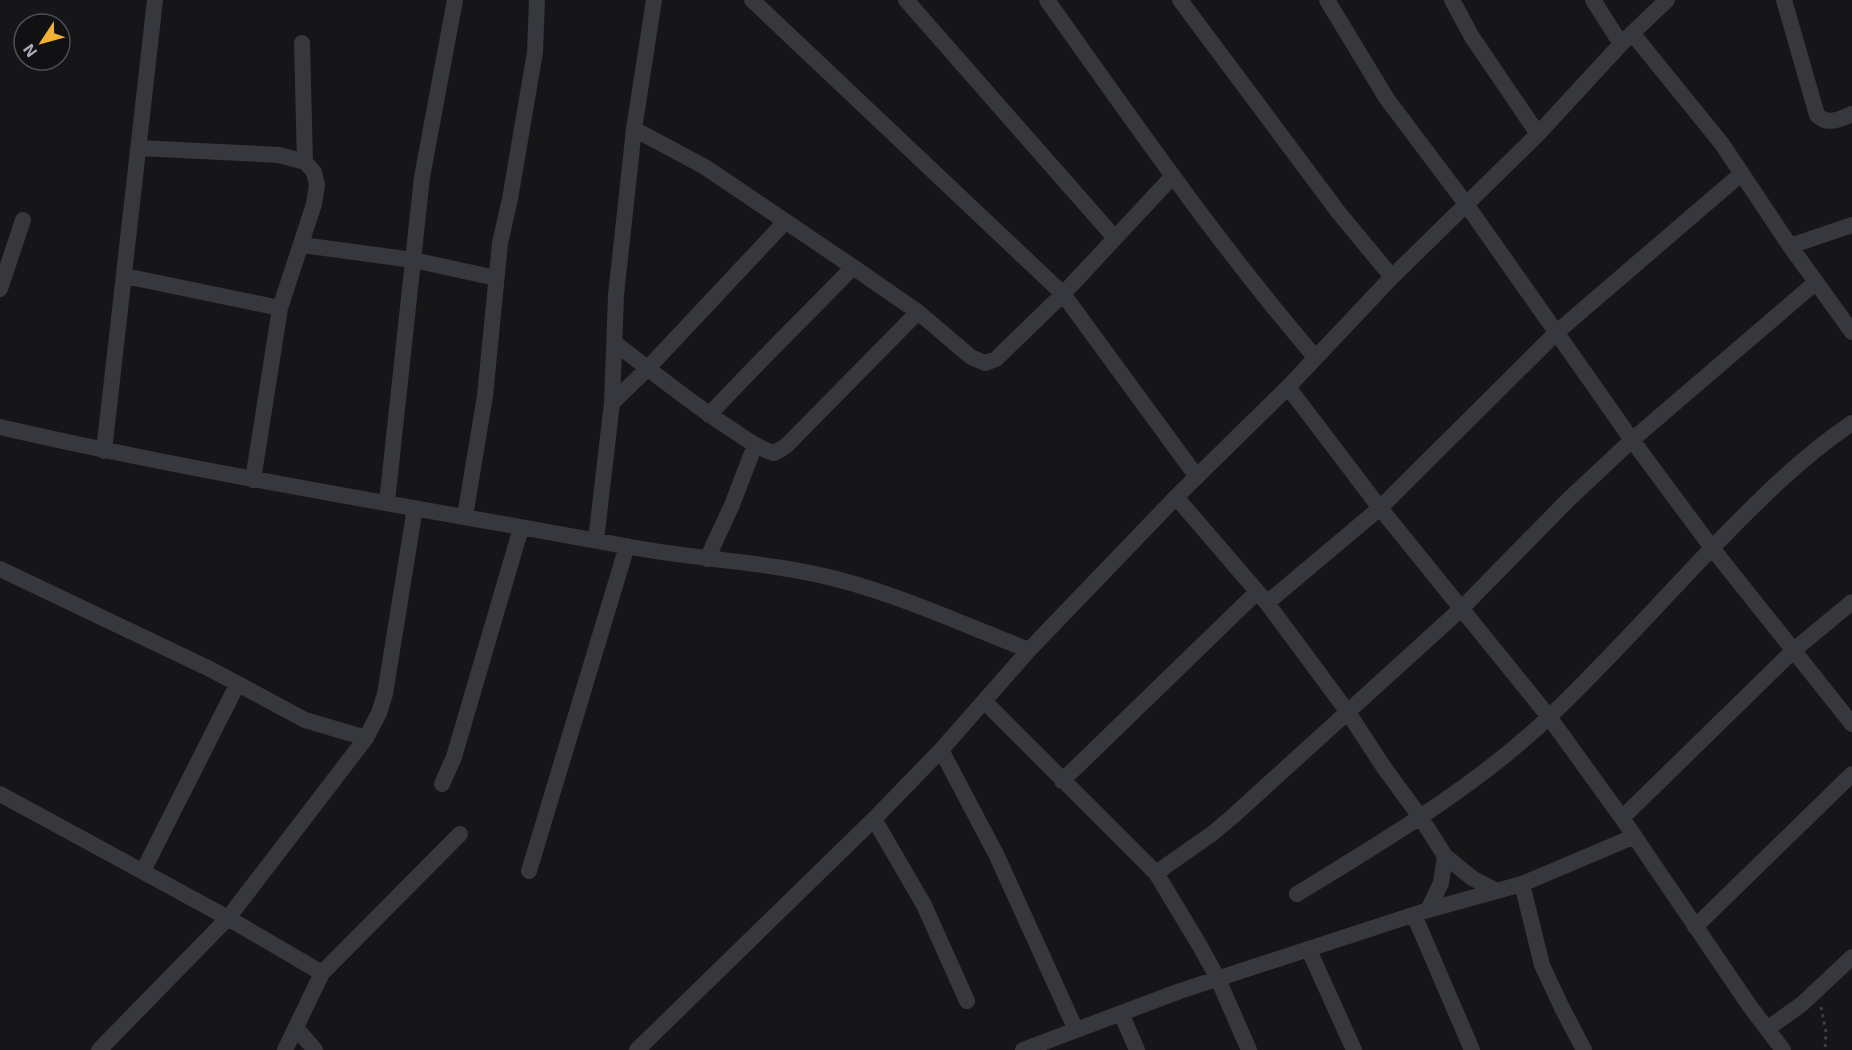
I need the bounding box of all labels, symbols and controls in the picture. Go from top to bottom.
north arrow [12,12,72,72]
text: N [18,41,41,61]

